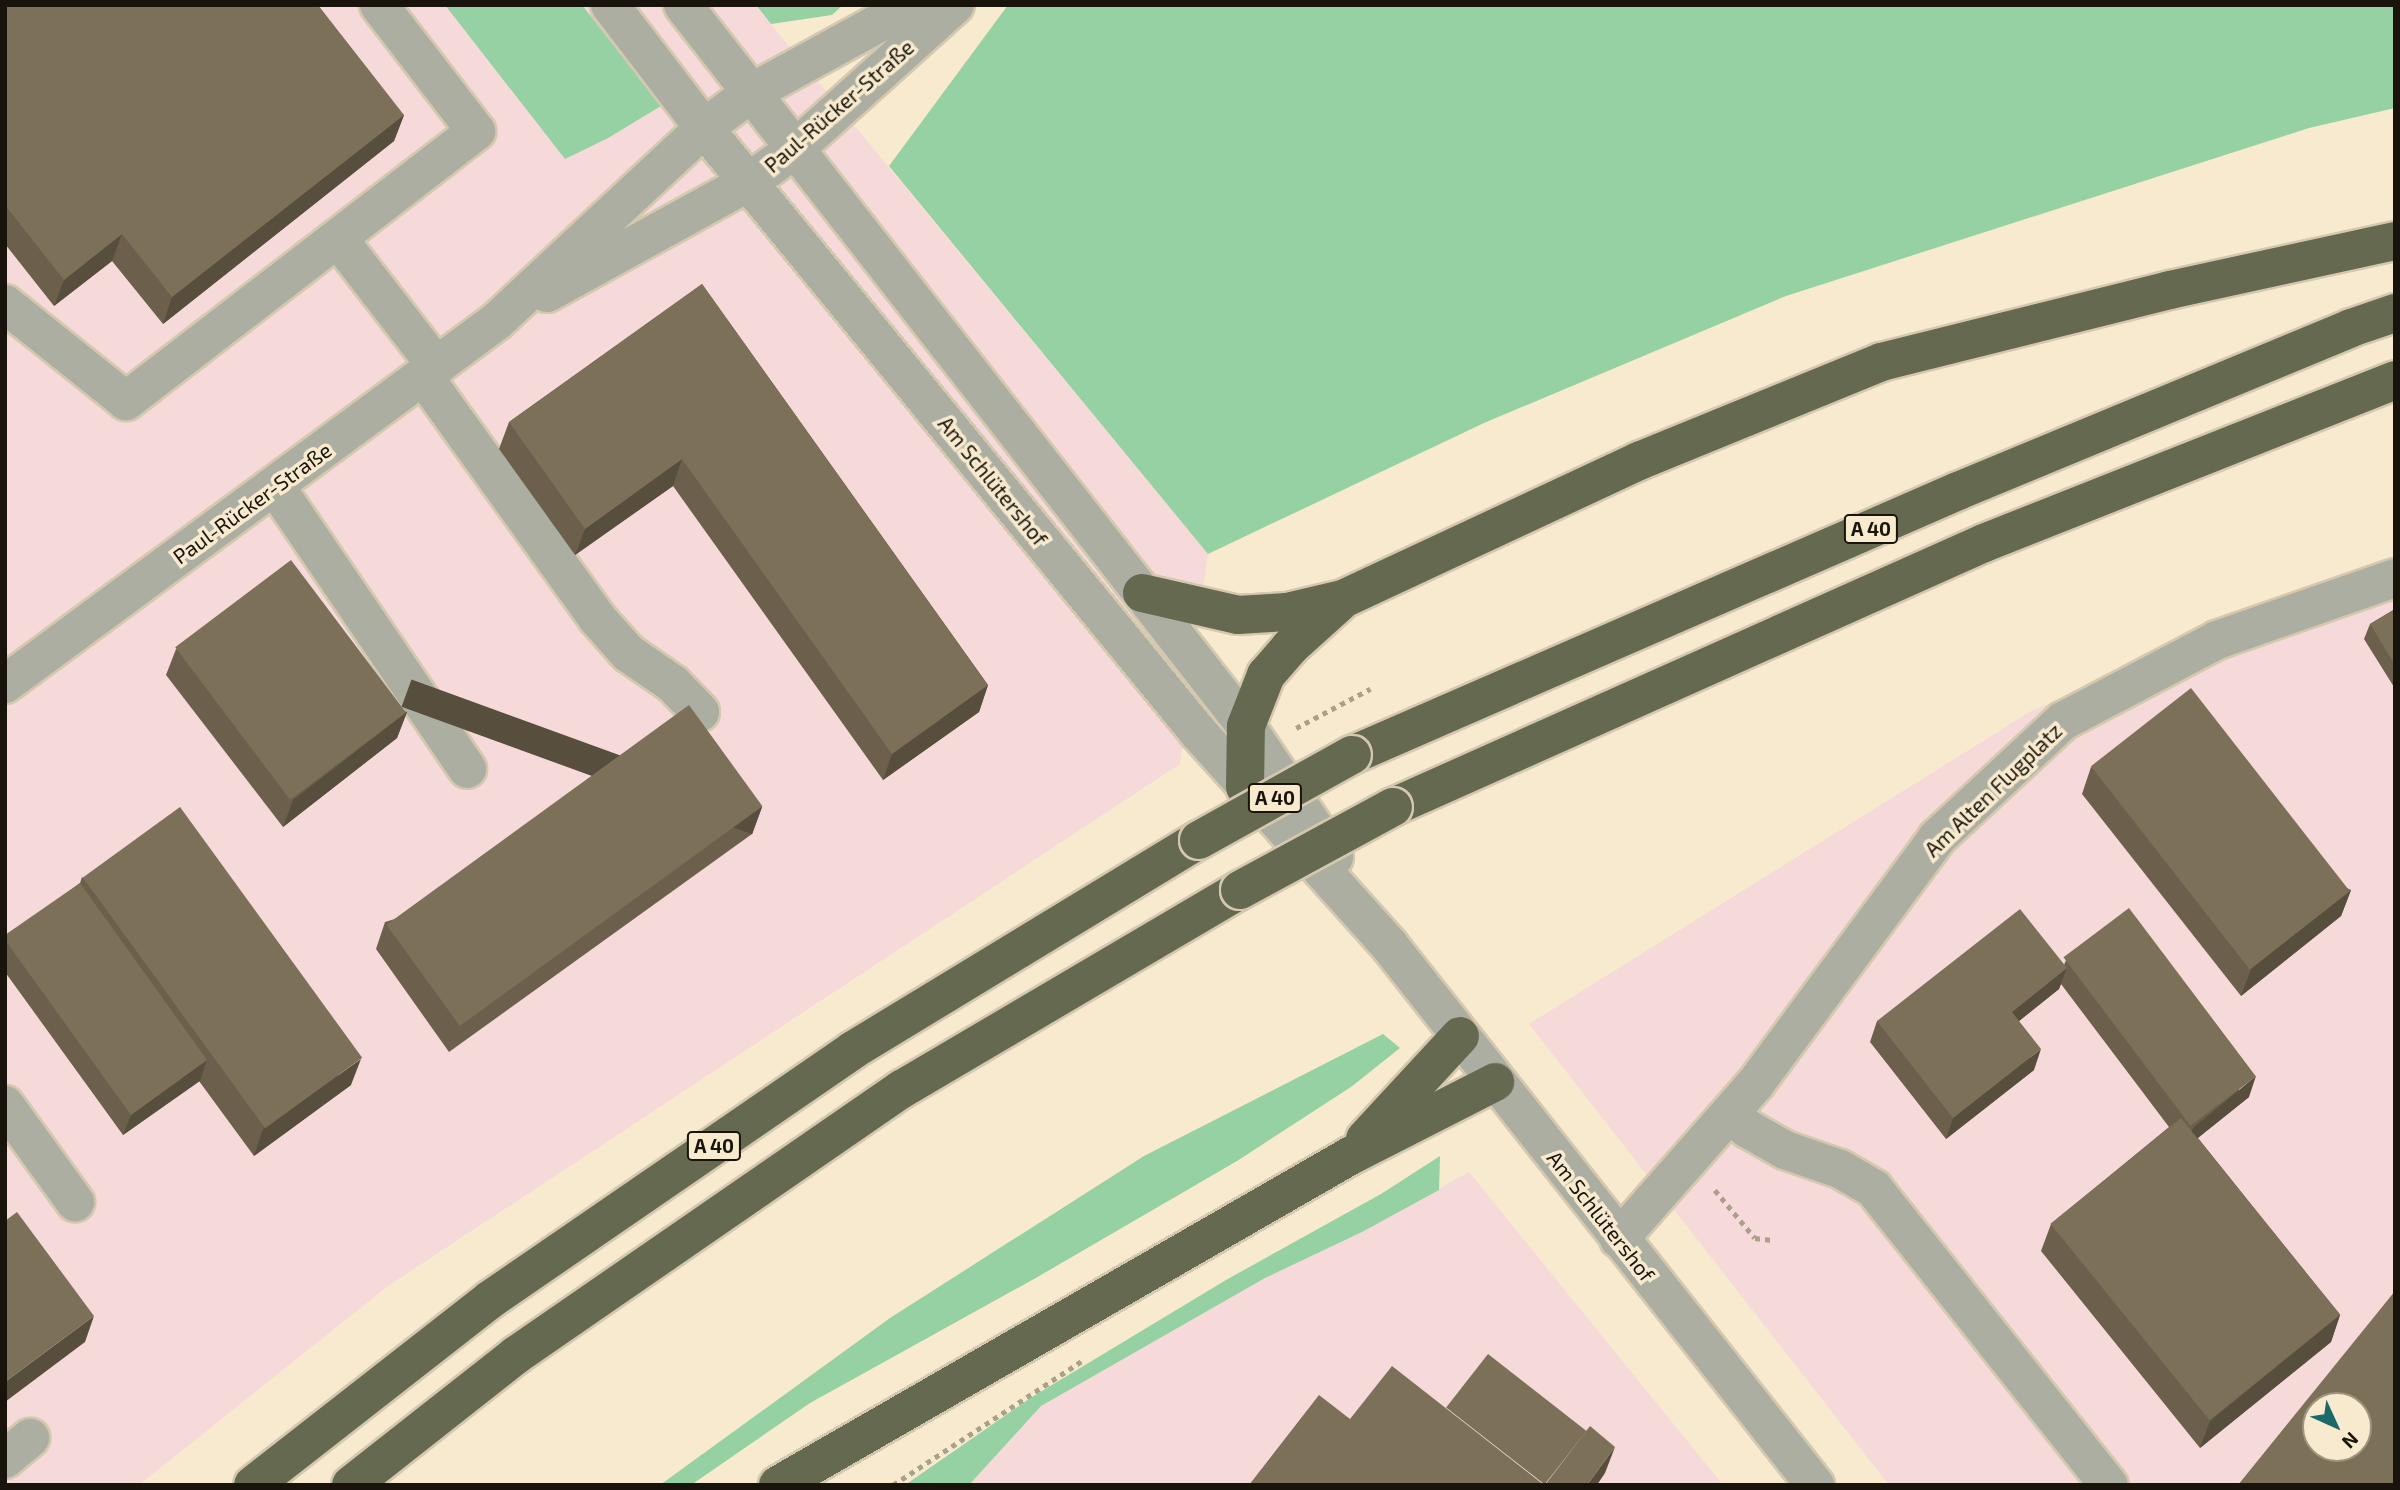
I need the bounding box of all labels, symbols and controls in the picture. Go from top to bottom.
street label: Paul-Rücker-Straße [759,34,919,178]
street label: Am Schlütershof [933,411,1053,551]
street label: Paul-Rücker-Straße [168,437,336,569]
road number: A 40 [1843,514,1899,544]
street label: Am Alten Flugplatz [1919,718,2067,862]
road number: A 40 [1247,782,1303,814]
road number: A 40 [686,1130,742,1162]
street label: Am Schlütershof [1542,1146,1660,1286]
north arrow [2302,1392,2372,1462]
text: N [2338,1428,2364,1454]

